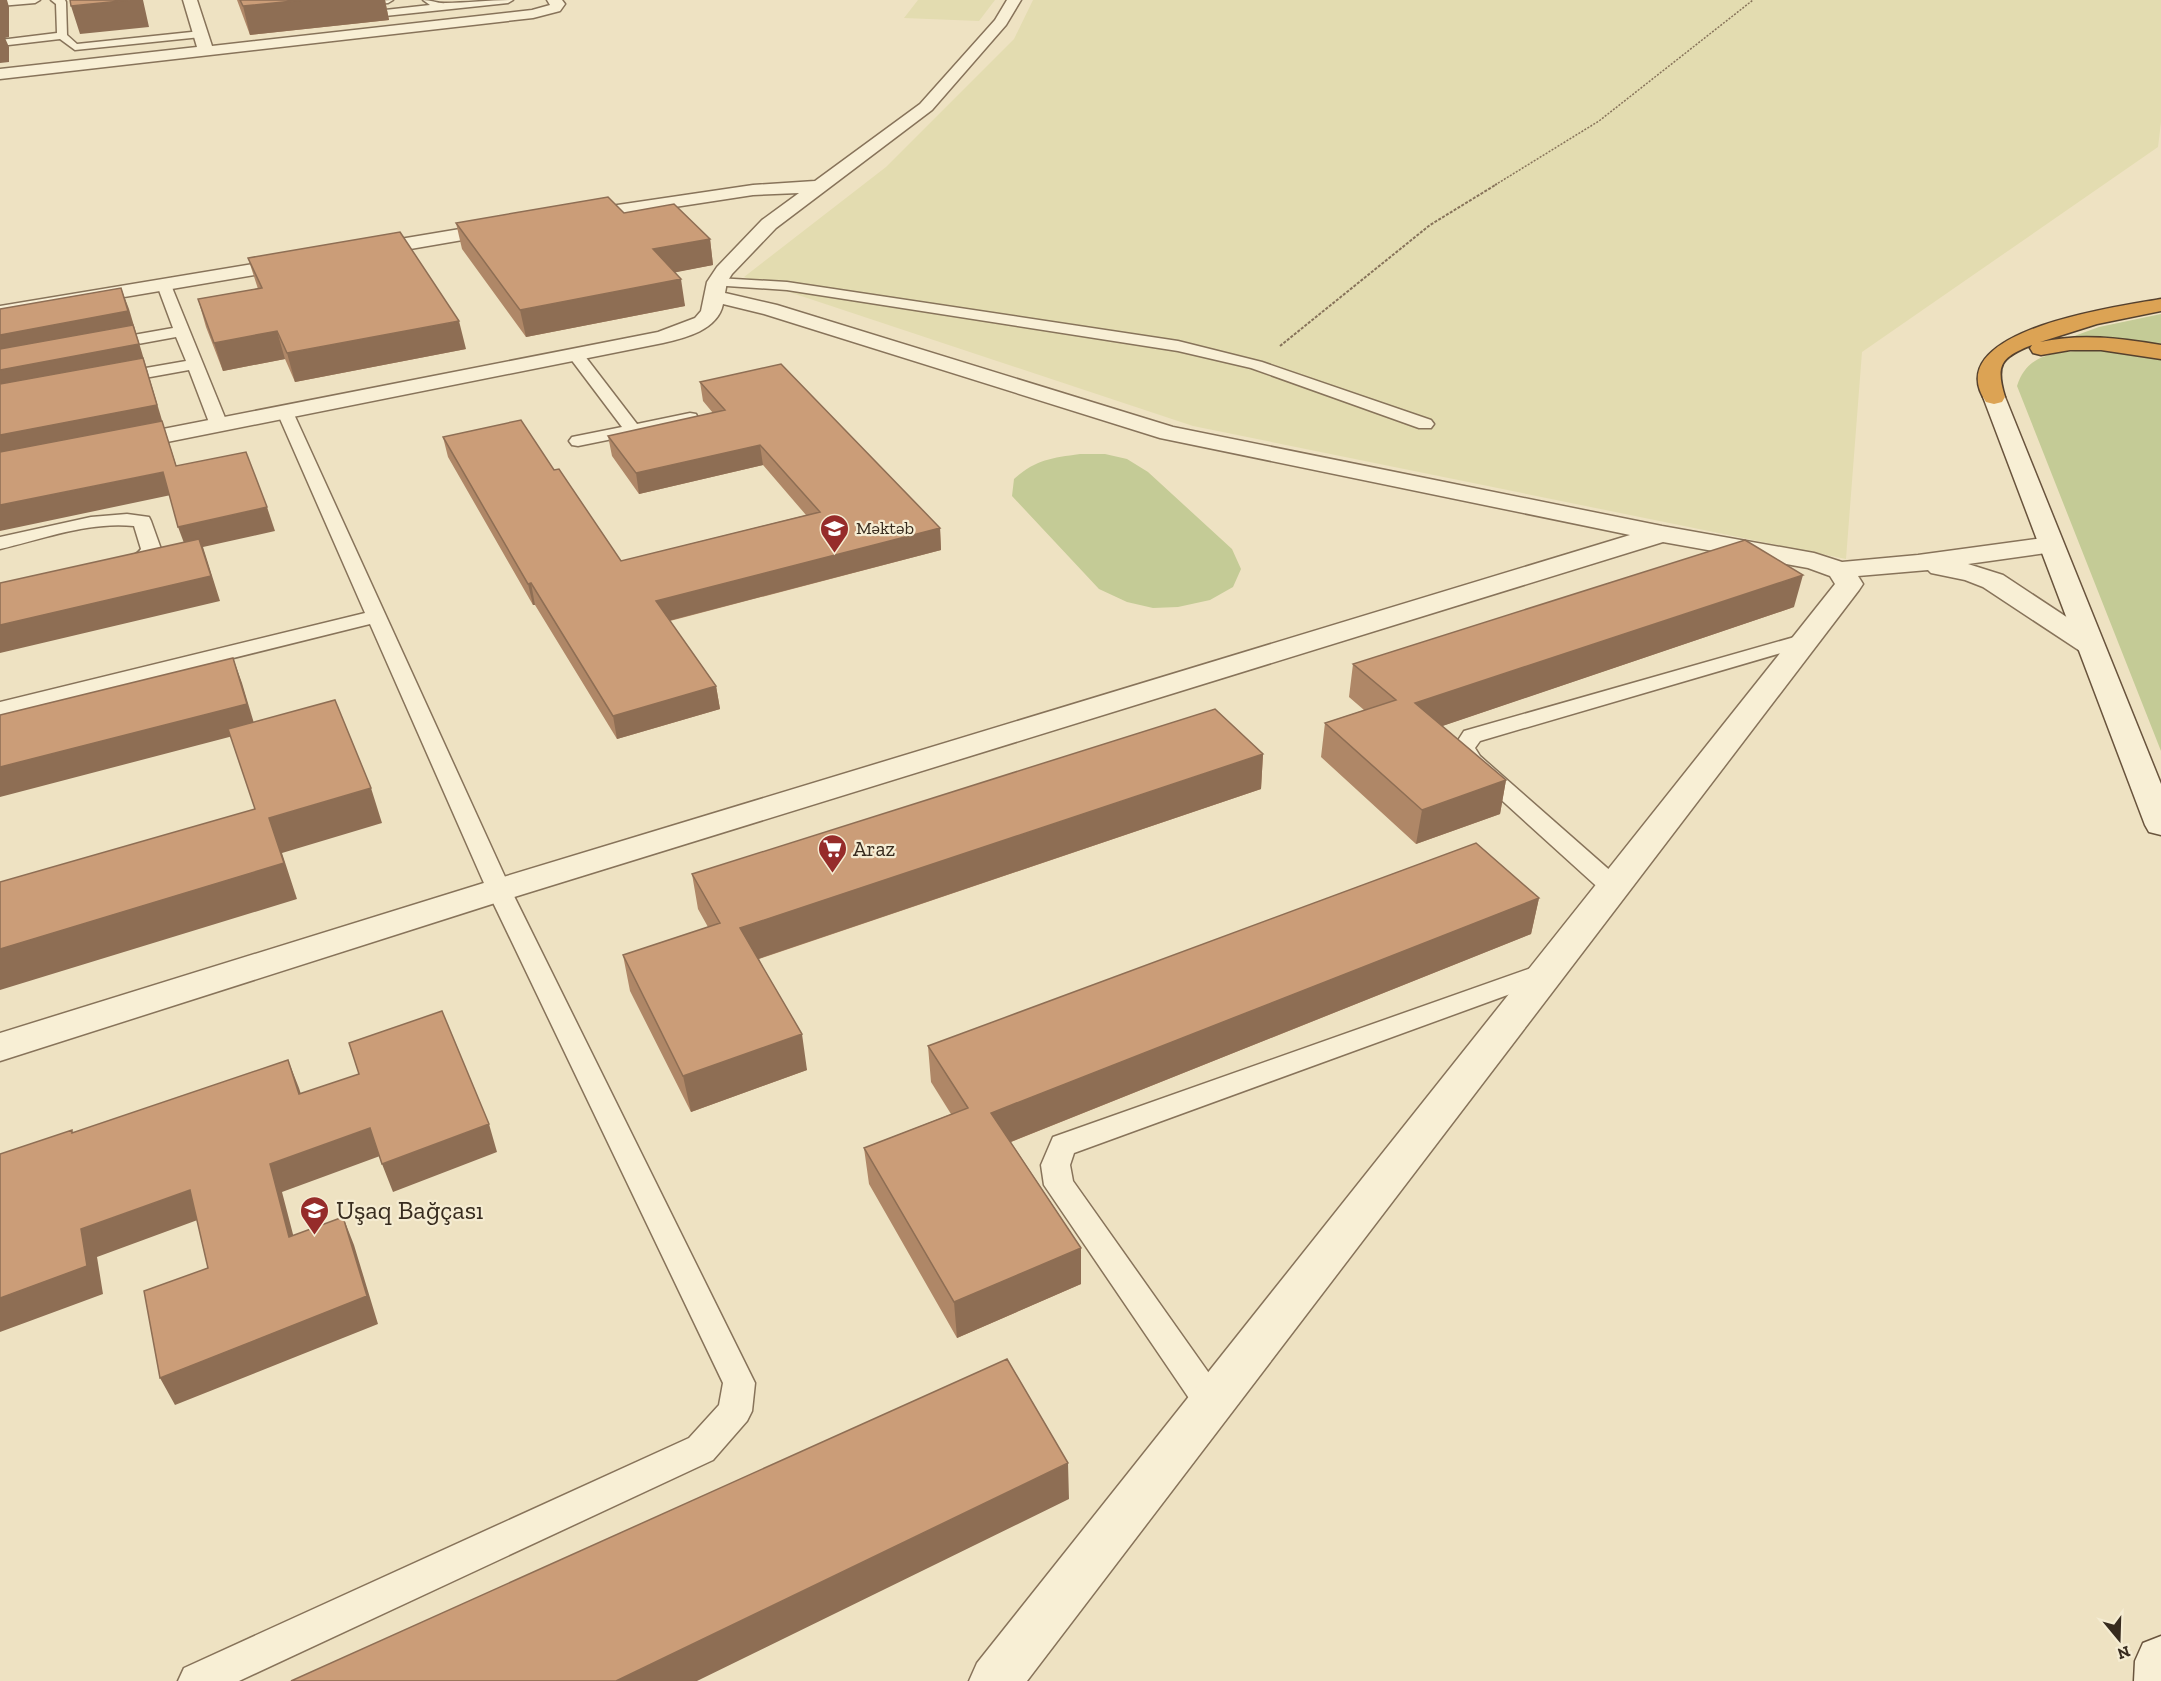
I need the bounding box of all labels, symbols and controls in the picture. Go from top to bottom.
school or university icon: Məktəb [819,512,851,554]
place label: Məktəb [856,517,914,539]
supermarket icon: Araz [816,832,848,874]
place label: Araz [853,836,896,861]
school or university icon: Uşaq Bağçası [299,1194,331,1236]
place label: Uşaq Bağçası [336,1194,483,1226]
north arrow [2089,1609,2149,1669]
text: N [2115,1642,2133,1664]

